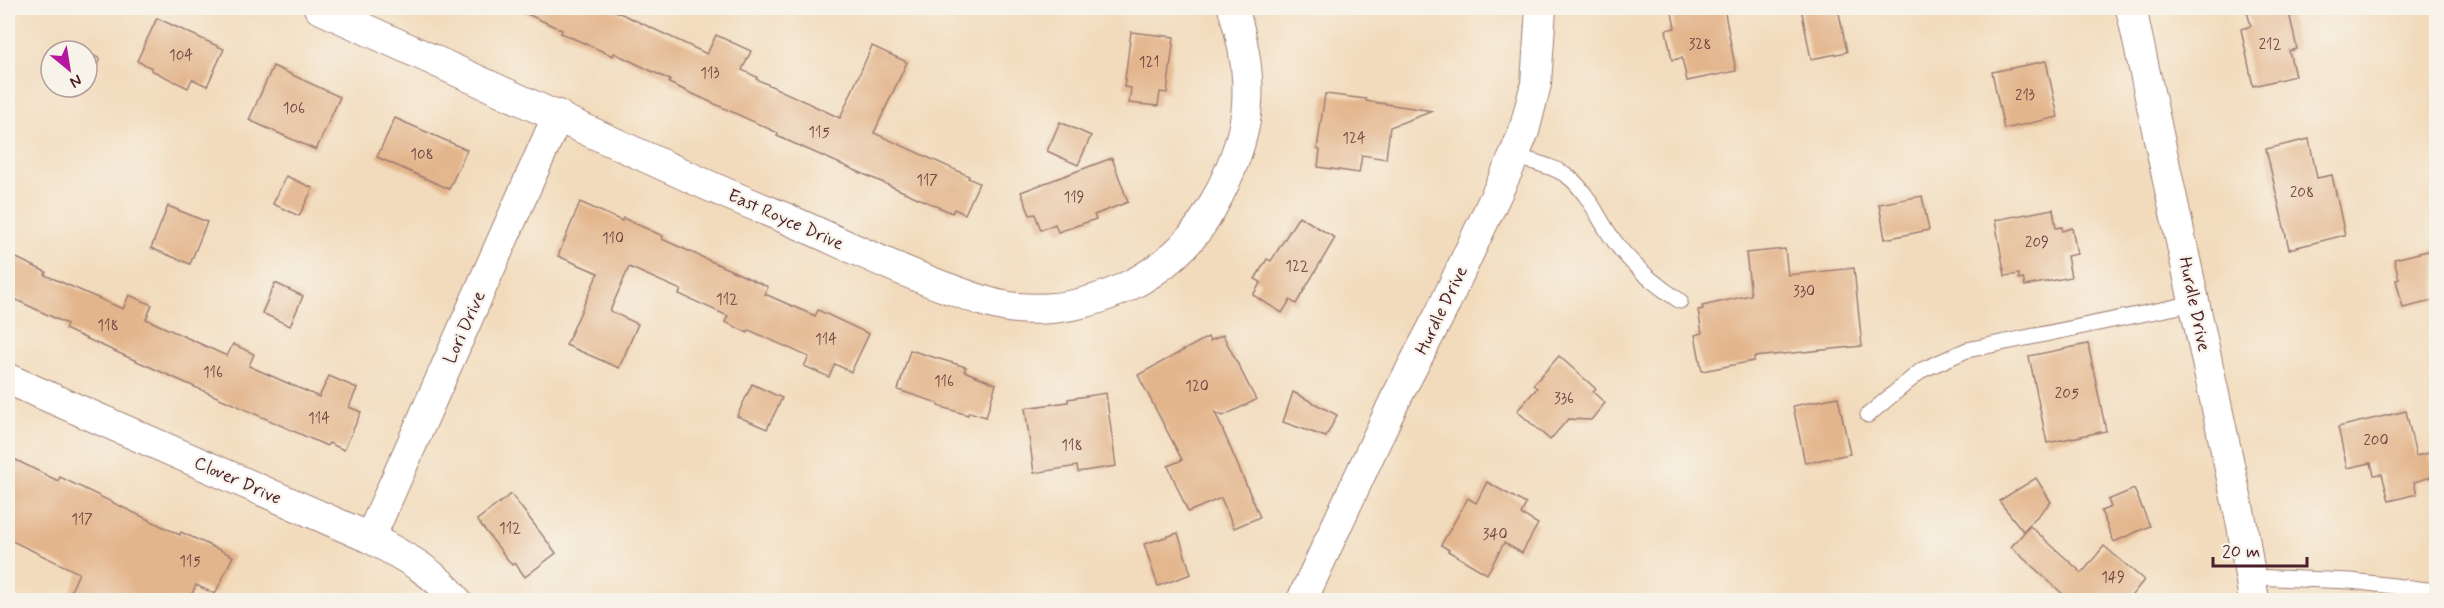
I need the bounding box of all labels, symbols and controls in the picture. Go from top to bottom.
house number: 328 [1689,35,1711,55]
house number: 212 [2259,35,2281,55]
north arrow [39,39,99,99]
house number: 104 [169,46,193,66]
house number: 121 [1139,53,1159,73]
house number: 113 [700,64,720,84]
text: N [66,69,86,92]
house number: 213 [2015,86,2035,106]
house number: 106 [283,99,305,119]
house number: 115 [808,123,830,143]
house number: 124 [1342,129,1366,149]
house number: 108 [410,145,434,165]
house number: 117 [916,171,938,191]
house number: 208 [2290,183,2314,203]
street label: East Royce Drive [724,184,847,256]
house number: 119 [1063,188,1085,208]
house number: 110 [602,229,624,249]
house number: 209 [2025,233,2049,253]
street label: Hurdle Drive [2172,255,2216,354]
house number: 122 [1285,257,1309,277]
street label: Hurdle Drive [1410,262,1474,359]
house number: 330 [1793,282,1815,302]
street label: Lori Drive [438,287,492,368]
house number: 112 [716,290,738,310]
house number: 118 [97,316,119,336]
house number: 114 [815,330,837,350]
house number: 116 [203,363,223,383]
house number: 116 [934,372,954,392]
house number: 120 [1185,377,1209,397]
house number: 205 [2055,384,2079,404]
house number: 336 [1554,389,1574,409]
house number: 114 [308,409,330,429]
house number: 200 [2364,431,2388,451]
house number: 118 [1061,436,1083,456]
street label: Clover Drive [190,451,285,511]
house number: 117 [71,510,93,530]
house number: 112 [499,519,521,539]
house number: 340 [1483,525,1507,545]
scale bar [2213,530,2308,568]
text: 20 m [2222,540,2260,564]
house number: 115 [179,552,201,572]
house number: 149 [2101,568,2125,588]

